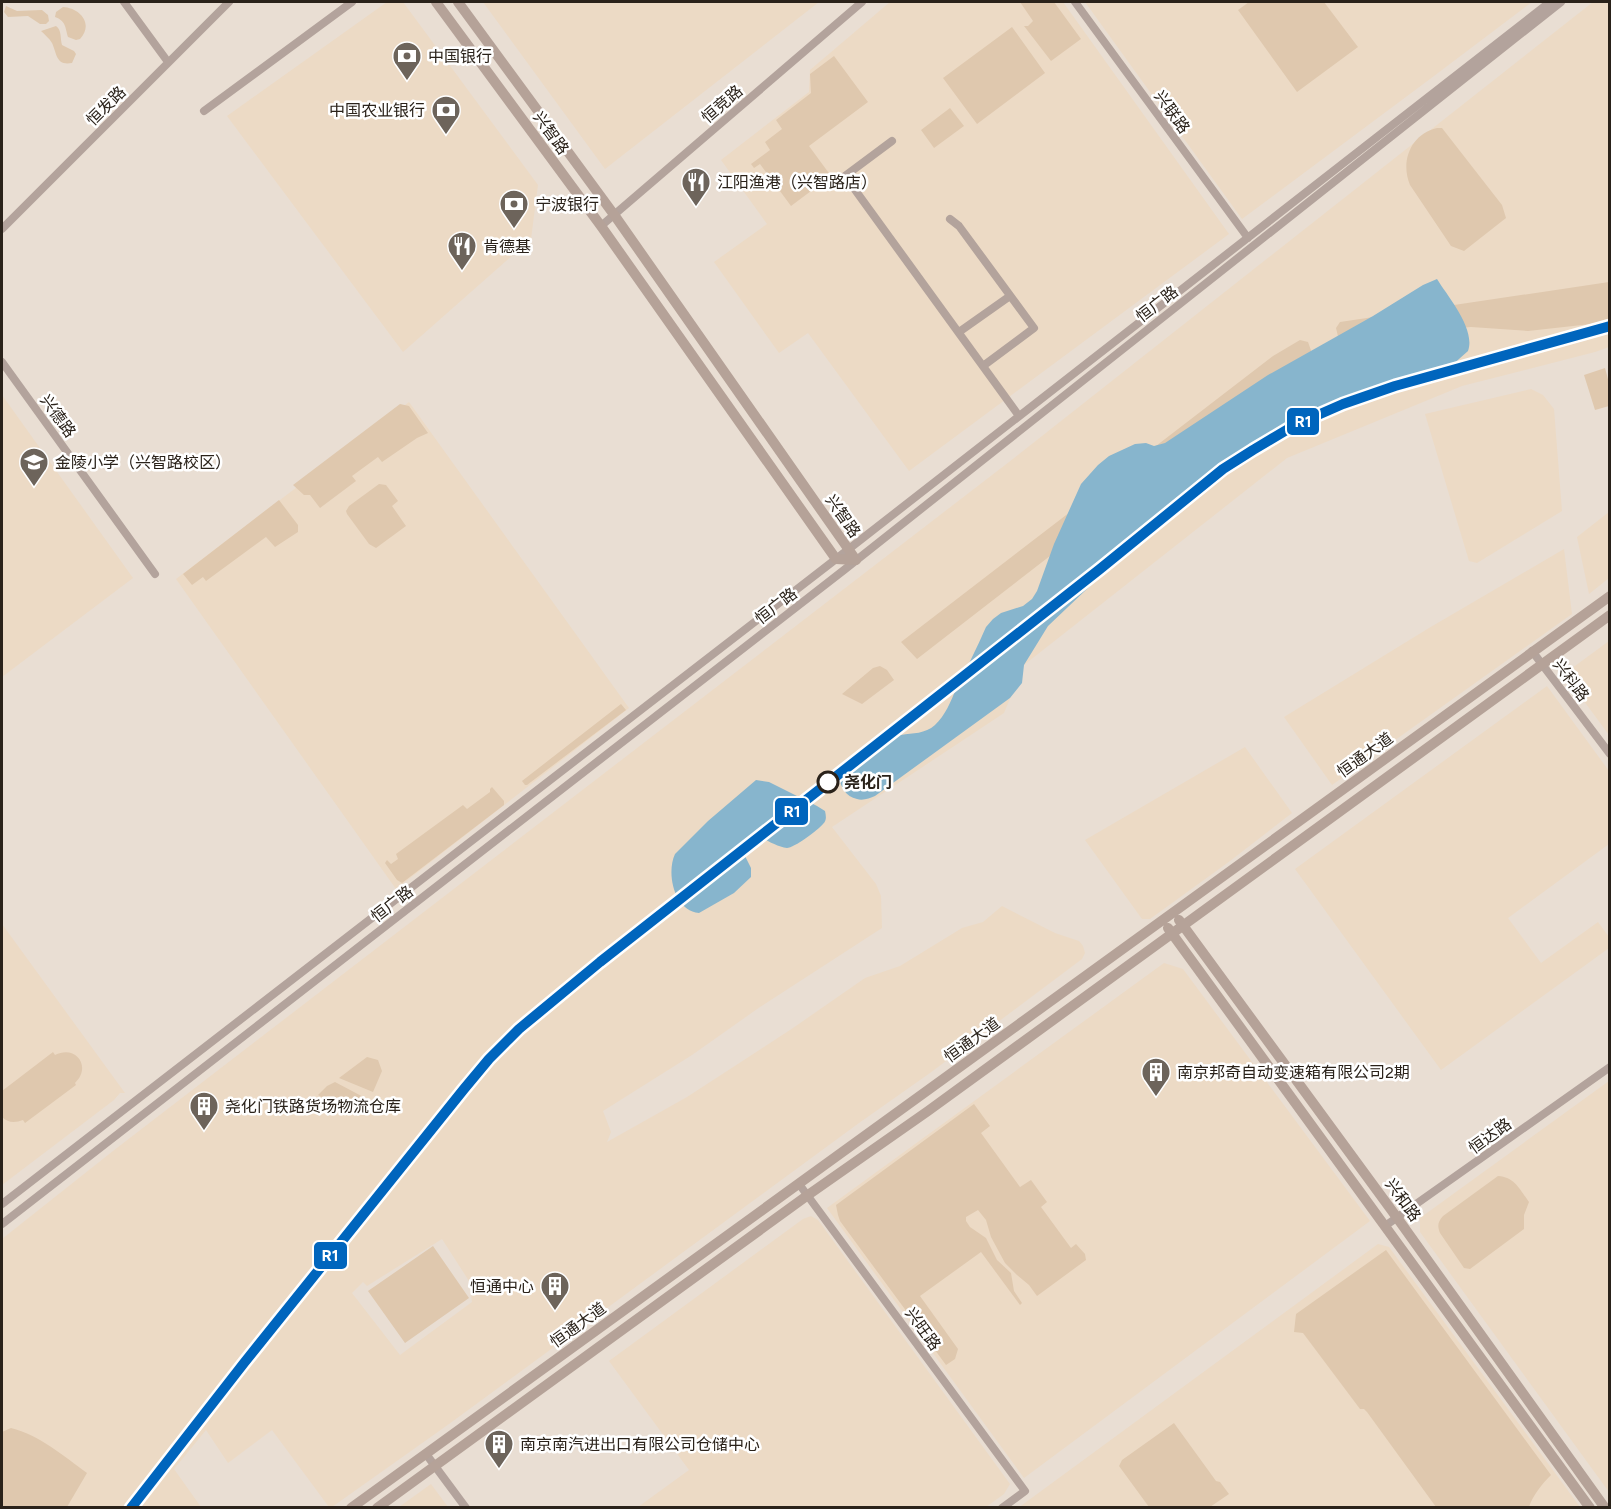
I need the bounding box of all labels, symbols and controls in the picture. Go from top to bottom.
bank icon: 中国银行 [391,40,423,82]
place label: 中国银行 [428,47,492,66]
street label: 恒竞路 [698,81,746,127]
street label: 恒发路 [82,82,130,130]
street label: 兴联路 [1150,87,1194,137]
bank icon: 中国农业银行 [430,94,462,136]
place label: 中国农业银行 [329,101,425,120]
street label: 兴智路 [529,108,573,158]
restaurant icon: 江阳渔港（兴智路店） [680,166,712,208]
place label: 江阳渔港（兴智路店） [717,173,877,192]
bank icon: 宁波银行 [498,188,530,230]
place label: 宁波银行 [535,195,599,214]
restaurant icon: 肯德基 [446,230,478,272]
place label: 肯德基 [483,237,531,256]
street label: 恒广路 [1132,282,1182,326]
street label: 兴德路 [36,391,80,441]
line badge: R1 [1286,407,1320,436]
text: R1 [1294,412,1312,431]
school or university icon: 金陵小学（兴智路校区） [18,446,50,488]
place label: 金陵小学（兴智路校区） [55,453,231,472]
street label: 兴智路 [821,491,865,541]
street label: 恒广路 [751,584,801,628]
street label: 兴科路 [1549,655,1593,705]
street label: 恒通大道 [1334,729,1396,781]
marker: 尧化门 [817,771,839,793]
place label: 尧化门 [844,773,892,792]
line badge: R1 [774,797,809,826]
text: R1 [783,802,801,821]
street label: 恒广路 [367,882,417,926]
street label: 恒通大道 [941,1014,1003,1066]
building icon: 南京邦奇自动变速箱有限公司2期 [1140,1056,1172,1098]
place label: 南京邦奇自动变速箱有限公司2期 [1177,1063,1410,1082]
building icon: 尧化门铁路货场物流仓库 [188,1090,220,1132]
place label: 尧化门铁路货场物流仓库 [225,1097,401,1116]
street label: 恒达路 [1465,1114,1515,1158]
street label: 兴和路 [1381,1175,1425,1225]
line badge: R1 [313,1241,348,1270]
text: R1 [321,1246,339,1265]
building icon: 恒通中心 [539,1270,571,1312]
place label: 恒通中心 [470,1277,534,1296]
street label: 恒通大道 [547,1299,609,1351]
street label: 兴旺路 [901,1304,945,1354]
building icon: 南京南汽进出口有限公司仓储中心 [483,1428,515,1470]
place label: 南京南汽进出口有限公司仓储中心 [520,1435,760,1454]

